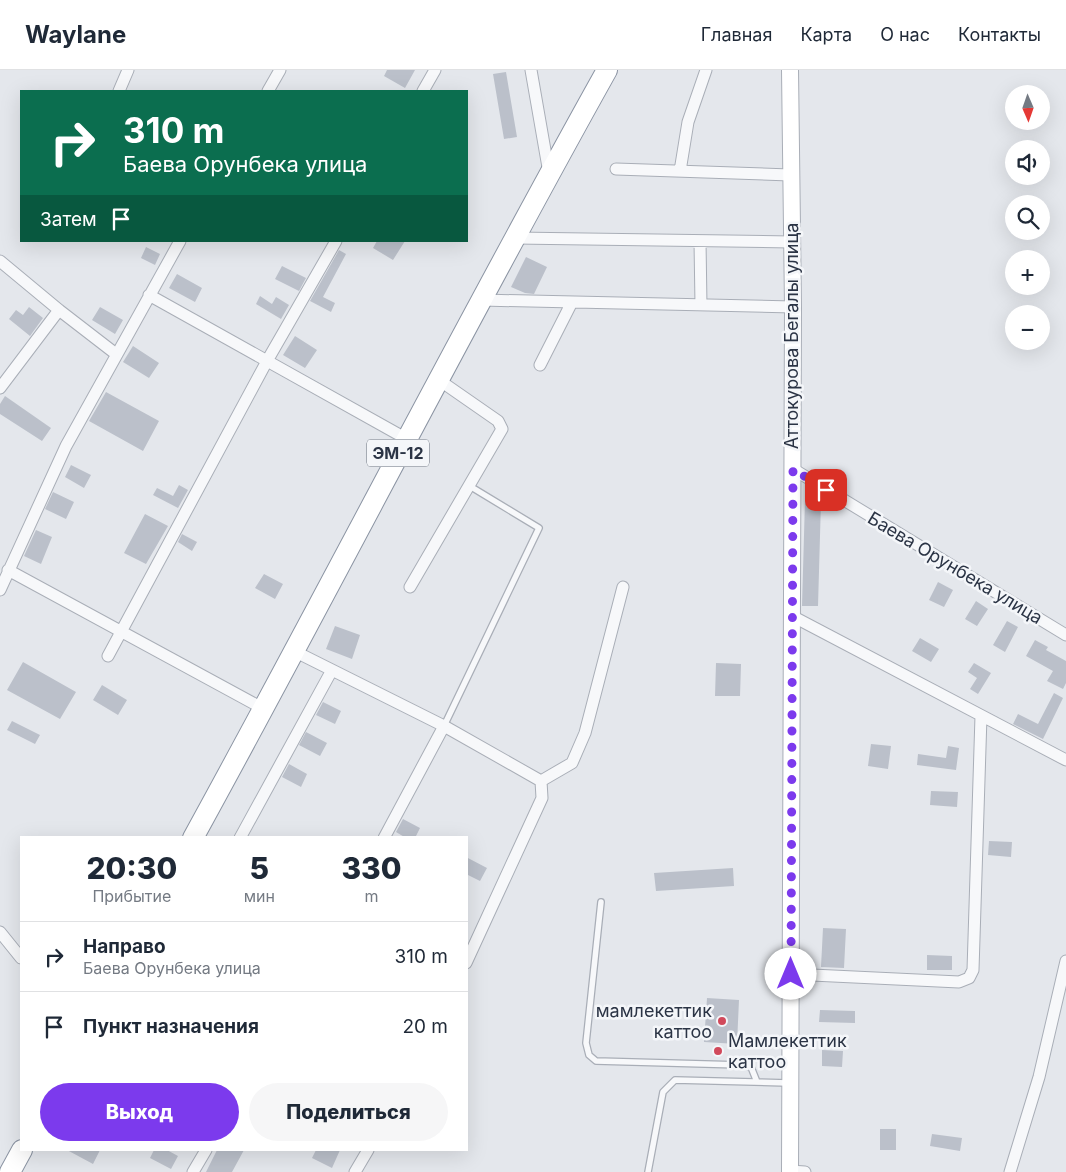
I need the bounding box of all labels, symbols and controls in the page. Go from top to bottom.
text: Waylane [25,20,126,49]
text: Главная [701,24,772,45]
text: Карта [800,24,852,45]
text: О нас [880,24,930,45]
text: Контакты [958,24,1041,45]
north arrow [1005,85,1050,130]
map controls [1005,85,1050,350]
text: 310 m [123,109,225,151]
icon: right [40,110,105,175]
button: sound [1005,140,1050,185]
text: Баева Орунбека улица [123,151,367,177]
button: search [1005,195,1050,240]
icon: arrive [107,205,135,233]
text: Затем [40,208,97,231]
street label: Аттокурова Бегалы улица [781,223,802,449]
button: + [1005,250,1050,295]
button: − [1005,305,1050,350]
road number: ЭМ-12 [367,439,429,466]
pin [805,469,847,511]
icon: arrive [812,476,840,504]
street label: Баева Орунбека улица [864,507,1046,628]
text: 20:30 [86,850,177,886]
text: 5 [250,850,269,886]
text: 330 [341,850,402,886]
text: Прибытие [92,886,171,906]
text: мин [244,886,275,906]
text: m [364,886,379,906]
text: Направо [83,935,166,958]
icon: right [40,943,68,971]
text: 310 m [395,945,448,968]
position arrow [764,947,816,999]
text: Баева Орунбека улица [83,958,261,978]
place label: мамлекеттик каттоо [596,1000,712,1042]
icon: arrive [40,1013,68,1041]
text: Пункт назначения [83,1015,259,1038]
text: 20 m [402,1015,448,1038]
marker: мамлекеттик каттоо [716,1015,728,1027]
place label: Мамлекеттик каттоо [728,1030,847,1072]
marker: Мамлекеттик каттоо [712,1045,724,1057]
button: Выход [40,1083,239,1141]
button: Поделиться [249,1083,448,1141]

